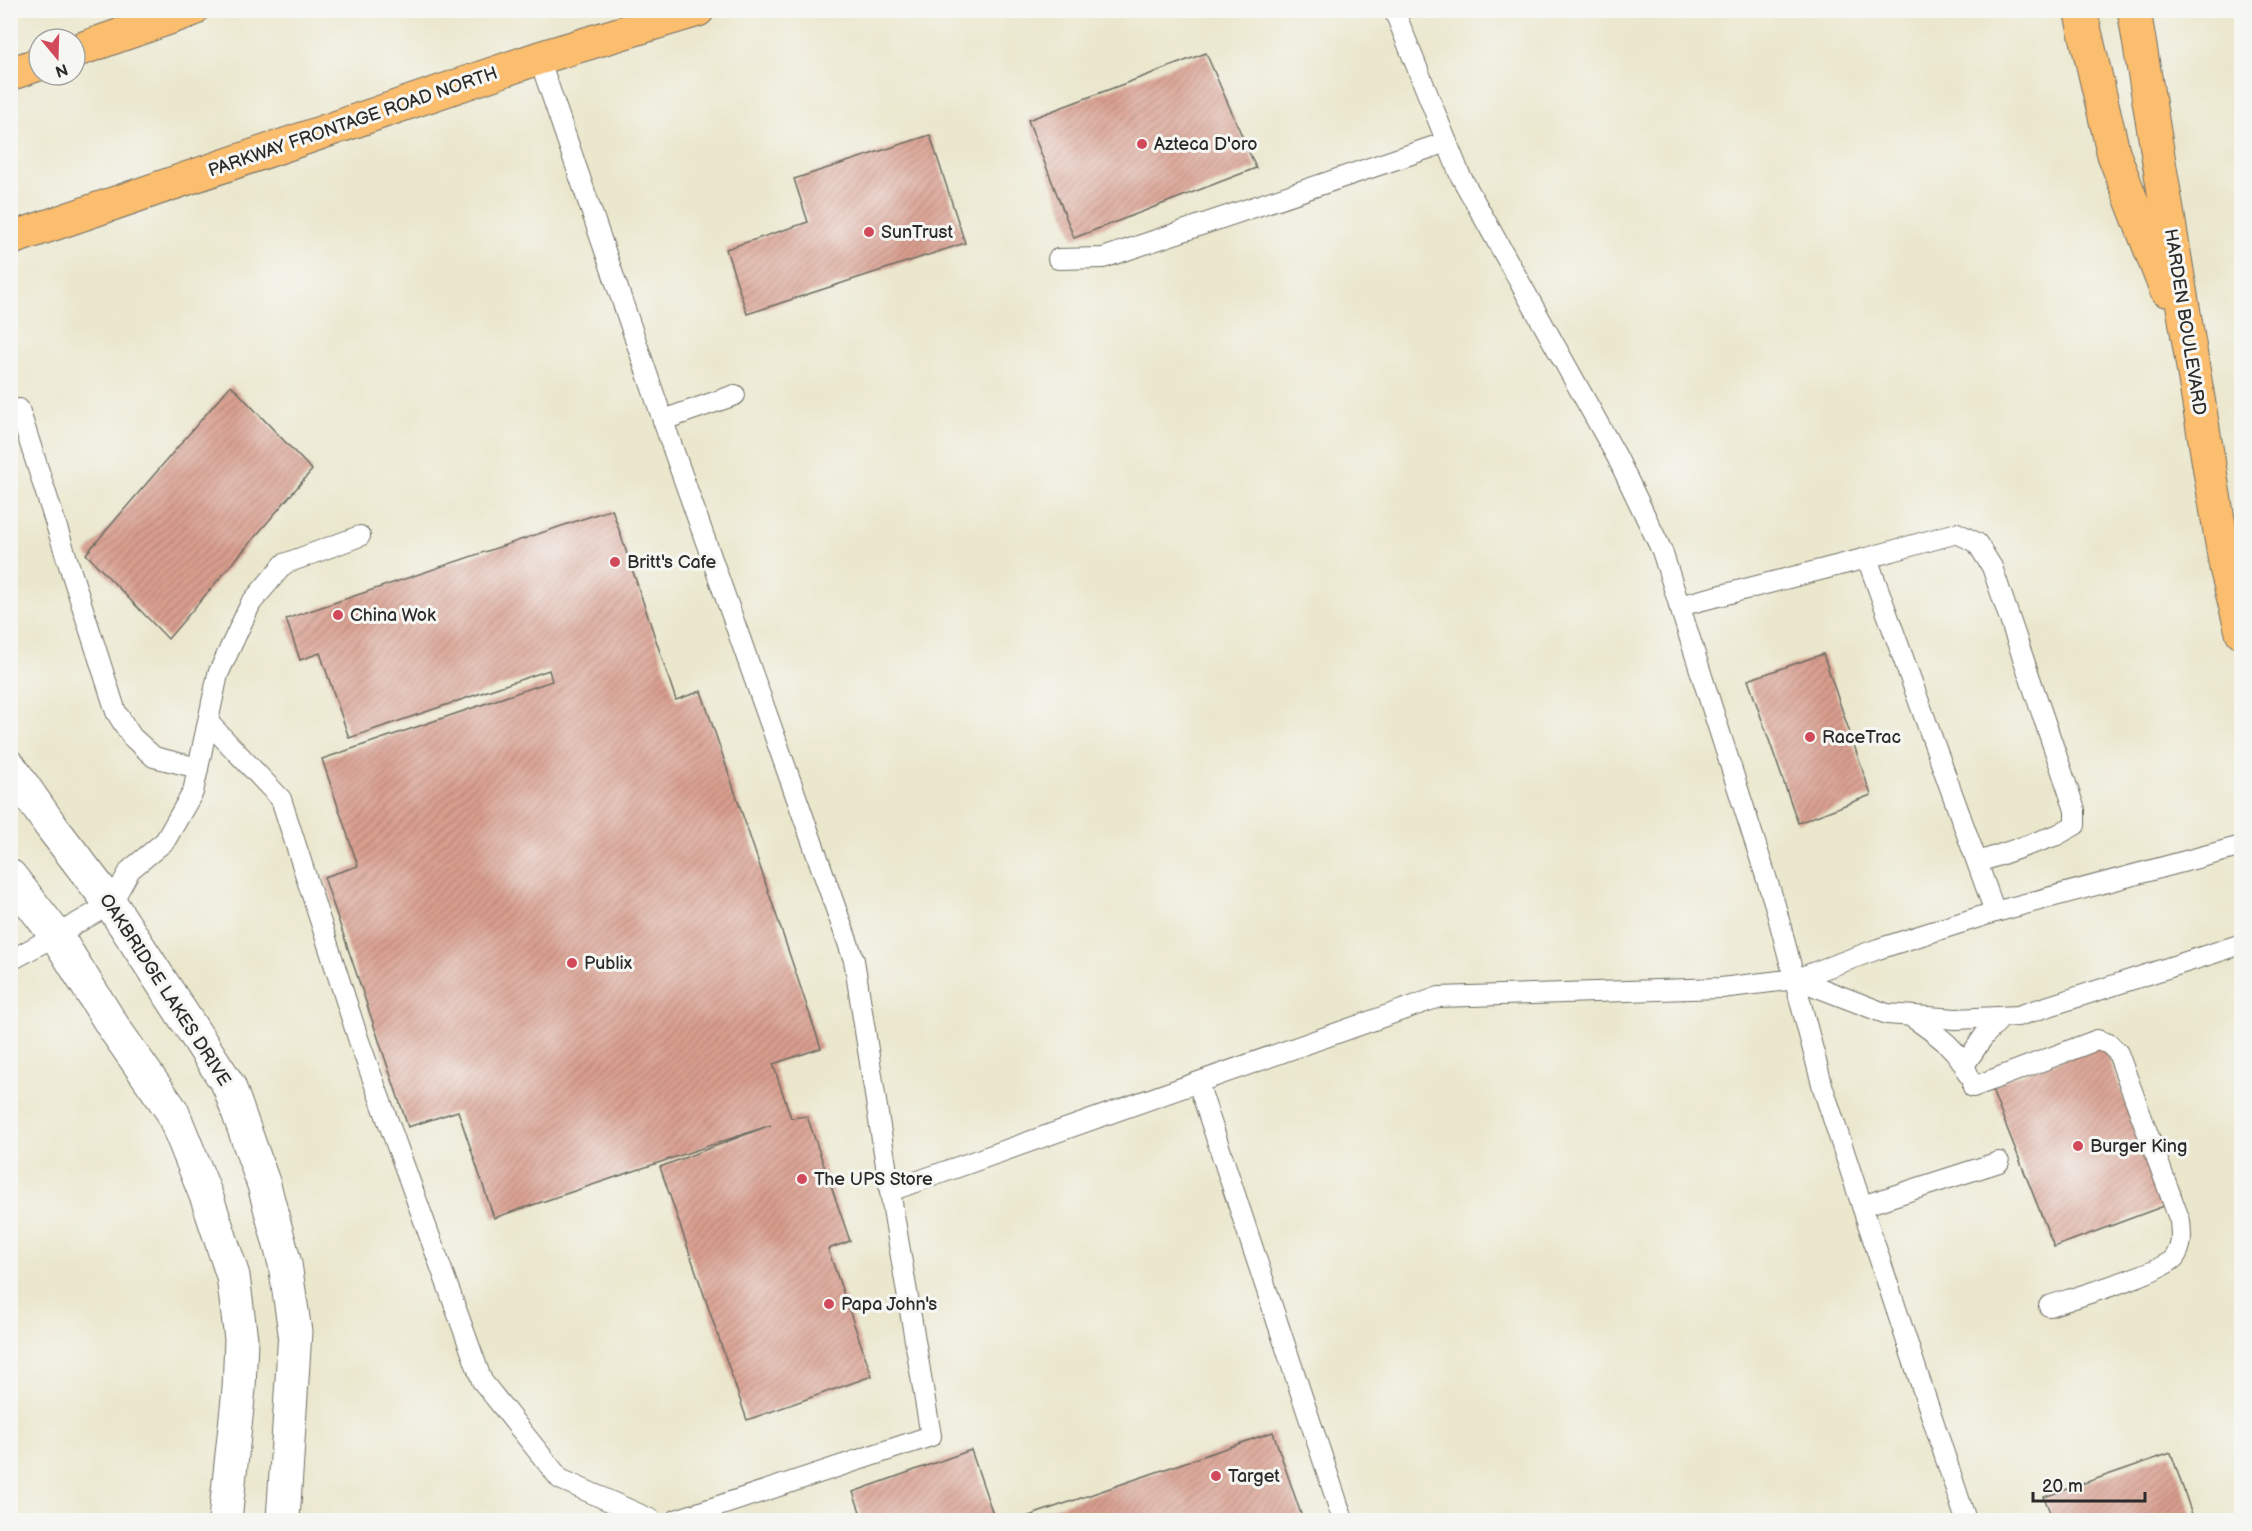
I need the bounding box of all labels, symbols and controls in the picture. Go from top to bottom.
north arrow [27,27,87,87]
text: N [53,59,70,81]
street label: PARKWAY FRONTAGE ROAD NORTH [206,62,500,182]
place label: Azteca D'oro [1154,134,1257,155]
marker: Azteca D'oro [1135,137,1149,151]
place label: SunTrust [881,222,953,243]
marker: SunTrust [862,225,876,239]
street label: HARDEN BOULEVARD [2160,227,2210,417]
place label: Britt's Cafe [627,552,717,573]
marker: Britt's Cafe [608,555,622,569]
place label: China Wok [350,605,436,626]
marker: China Wok [331,608,345,622]
place label: RaceTrac [1822,727,1901,748]
marker: RaceTrac [1803,730,1817,744]
street label: OAKBRIDGE LAKES DRIVE [95,890,235,1090]
place label: Publix [584,953,633,974]
marker: Publix [565,956,579,970]
place label: Burger King [2090,1136,2187,1157]
marker: Burger King [2071,1139,2085,1153]
place label: The UPS Store [814,1169,933,1190]
marker: The UPS Store [795,1172,809,1186]
place label: Papa John's [841,1294,937,1315]
marker: Papa John's [822,1297,836,1311]
scale bar [2033,1465,2146,1503]
place label: Target [1228,1466,1280,1487]
marker: Target [1209,1469,1223,1483]
text: 20 m [2042,1476,2083,1497]

